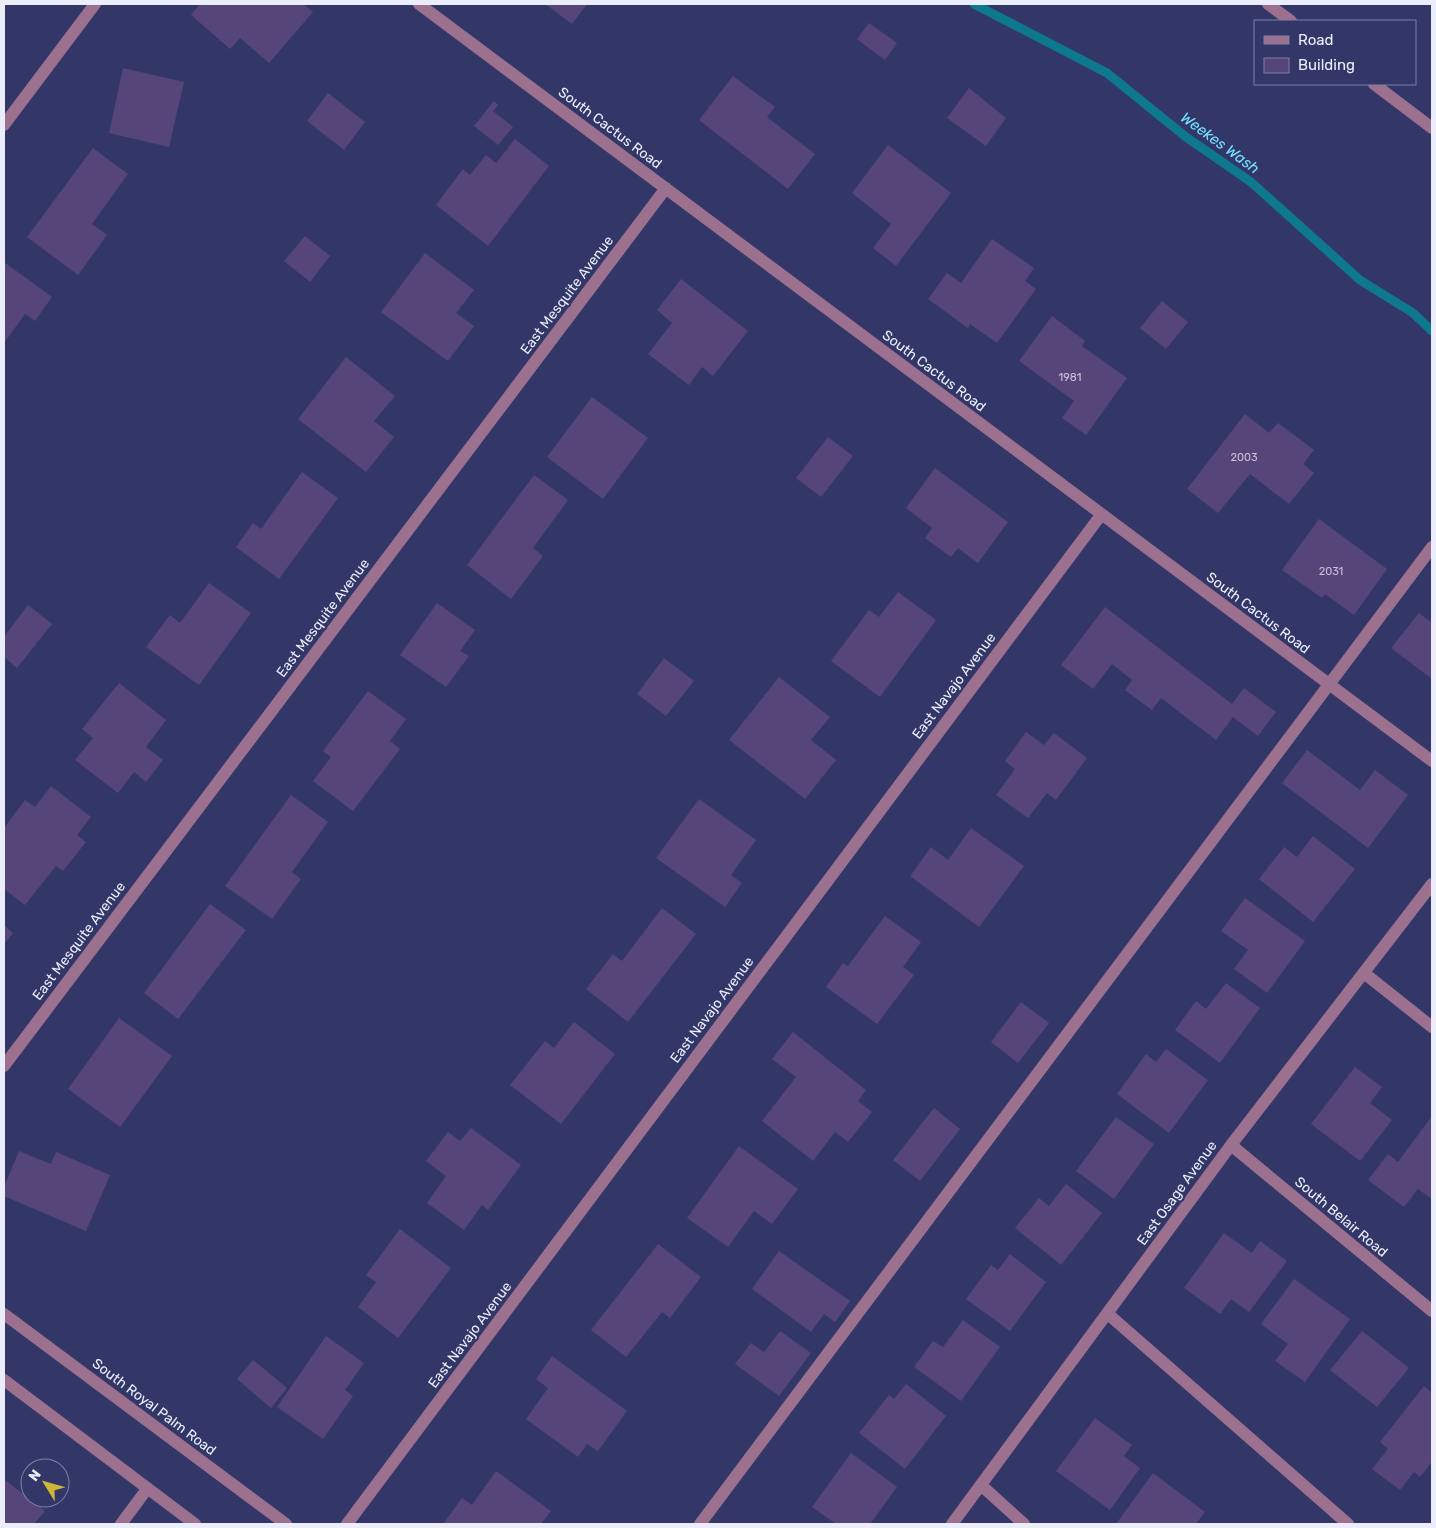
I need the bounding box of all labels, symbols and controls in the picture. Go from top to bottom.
legend [1254,20,1416,85]
text: Road [1298,31,1334,49]
text: Building [1298,56,1355,74]
street label: South Cactus Road [555,84,665,172]
water label: Weekes Wash [1177,108,1263,178]
street label: East Mesquite Avenue [517,232,617,358]
street label: South Cactus Road [879,327,989,415]
house number: 1981 [1059,371,1081,384]
house number: 2003 [1230,451,1258,464]
street label: East Mesquite Avenue [273,555,373,681]
house number: 2031 [1319,565,1343,578]
street label: South Cactus Road [1203,569,1313,657]
street label: East Navajo Avenue [909,629,1000,742]
street label: East Mesquite Avenue [29,878,129,1004]
street label: East Navajo Avenue [667,953,758,1066]
street label: East Osage Avenue [1133,1137,1221,1249]
street label: South Belair Road [1291,1173,1391,1261]
street label: East Navajo Avenue [425,1278,516,1391]
street label: South Royal Palm Road [89,1355,219,1459]
north arrow [20,1458,70,1508]
text: N [25,1466,45,1485]

